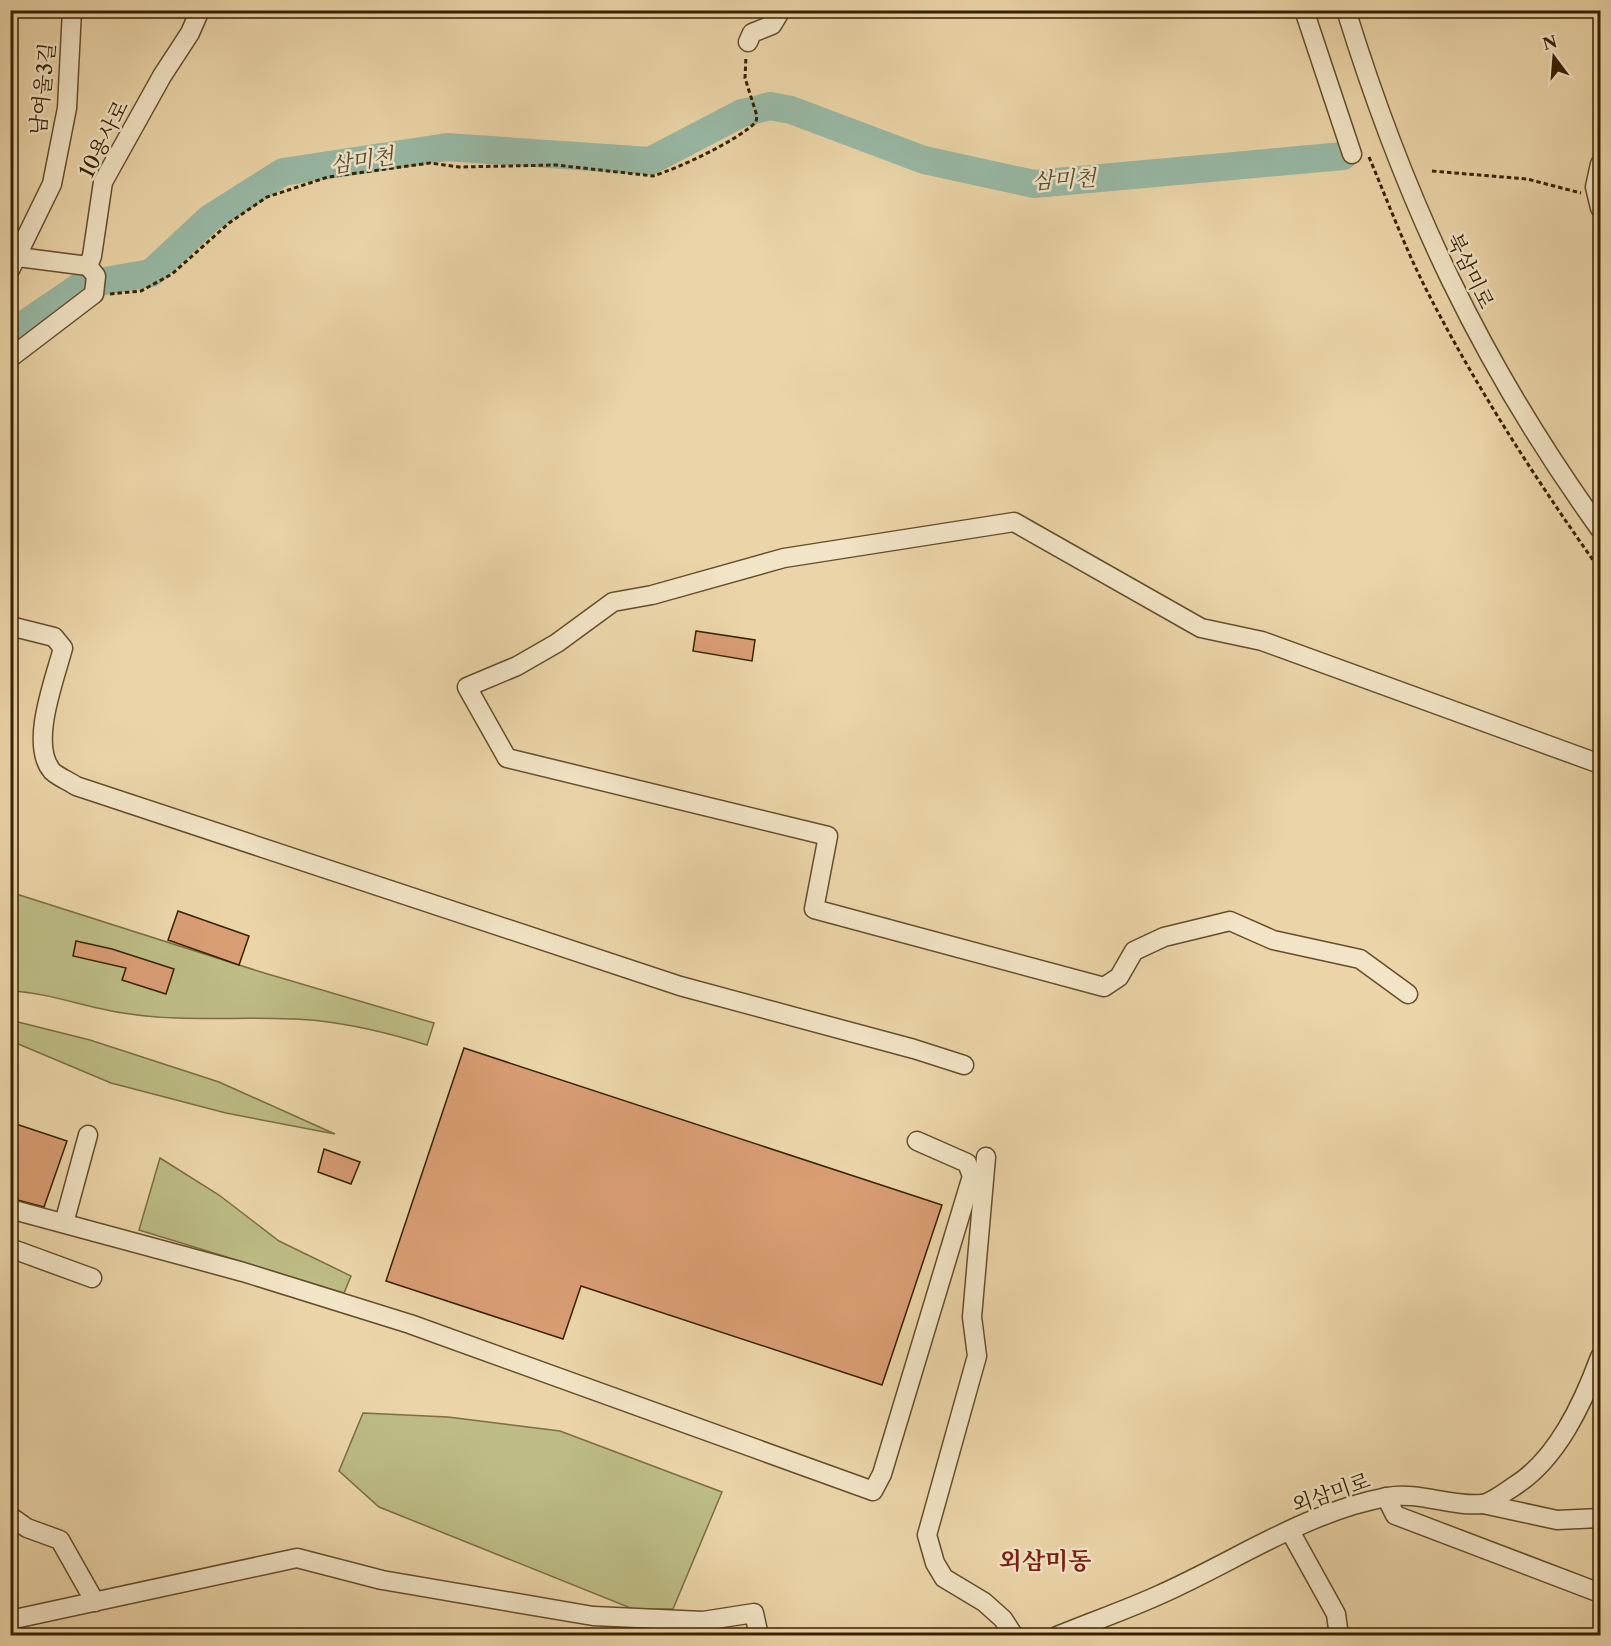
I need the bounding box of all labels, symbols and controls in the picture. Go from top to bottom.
north arrow [1524,27,1584,87]
text: N [1540,31,1559,54]
street label: 남여울3길 [25,42,60,136]
street label: 10용사로 [74,96,134,181]
water label: 삼미천 [328,142,397,179]
water label: 삼미천 [1031,164,1098,195]
street label: 북삼미로 [1441,229,1499,313]
street label: 외삼미로 [1288,1467,1373,1518]
district label: 외삼미동 [999,1546,1091,1575]

